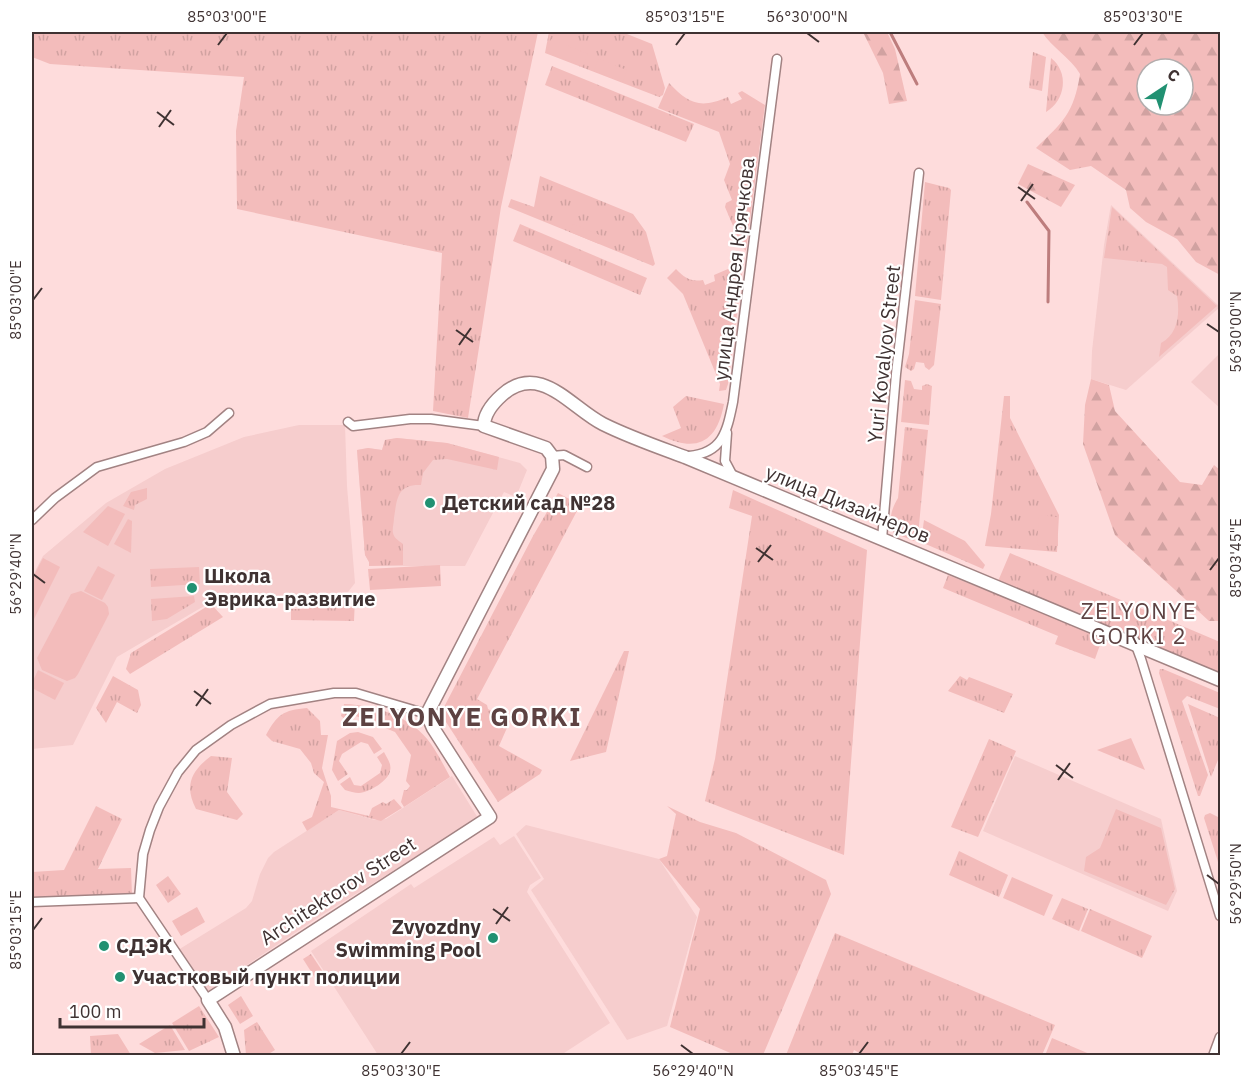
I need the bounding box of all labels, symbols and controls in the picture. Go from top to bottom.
text: 85°03'00"E [187,7,267,26]
text: 85°03'15"E [645,7,725,26]
text: 56°30'00"N [766,7,848,26]
text: 85°03'30"E [1103,7,1183,26]
north arrow [1135,57,1195,117]
text: С [1164,64,1184,86]
street label: улица Андрея Крячкова [706,156,761,382]
text: 85°03'00"E [6,260,25,340]
street label: Yuri Kovalyov Street [861,264,906,444]
text: 56°30'00"N [1226,291,1245,373]
street label: улица Дизайнеров [762,458,935,549]
place label: Детский сад №28 [442,489,615,516]
marker: Детский сад №28 [423,496,437,510]
text: 85°03'45"E [1226,518,1245,598]
text: 56°29'40"N [6,533,25,615]
place label: Школа Эврика-развитие [204,562,376,612]
marker: Школа Эврика-развитие [185,581,199,595]
district label: ZELYONYE GORKI 2 [1081,596,1197,650]
district label: ZELYONYE GORKI [342,699,582,733]
street label: Architektorov Street [255,830,421,951]
text: 56°29'50"N [1226,843,1245,925]
text: 85°03'15"E [6,890,25,970]
place label: Zvyozdny Swimming Pool [335,913,481,963]
marker: Zvyozdny Swimming Pool [486,931,500,945]
place label: СДЭК [116,932,172,959]
marker: СДЭК [97,939,111,953]
place label: Участковый пункт полиции [132,963,400,990]
marker: Участковый пункт полиции [113,970,127,984]
scale bar [60,991,204,1029]
text: 100 m [69,1000,121,1023]
text: 85°03'30"E [361,1061,441,1080]
text: 56°29'40"N [652,1061,734,1080]
text: 85°03'45"E [819,1061,899,1080]

